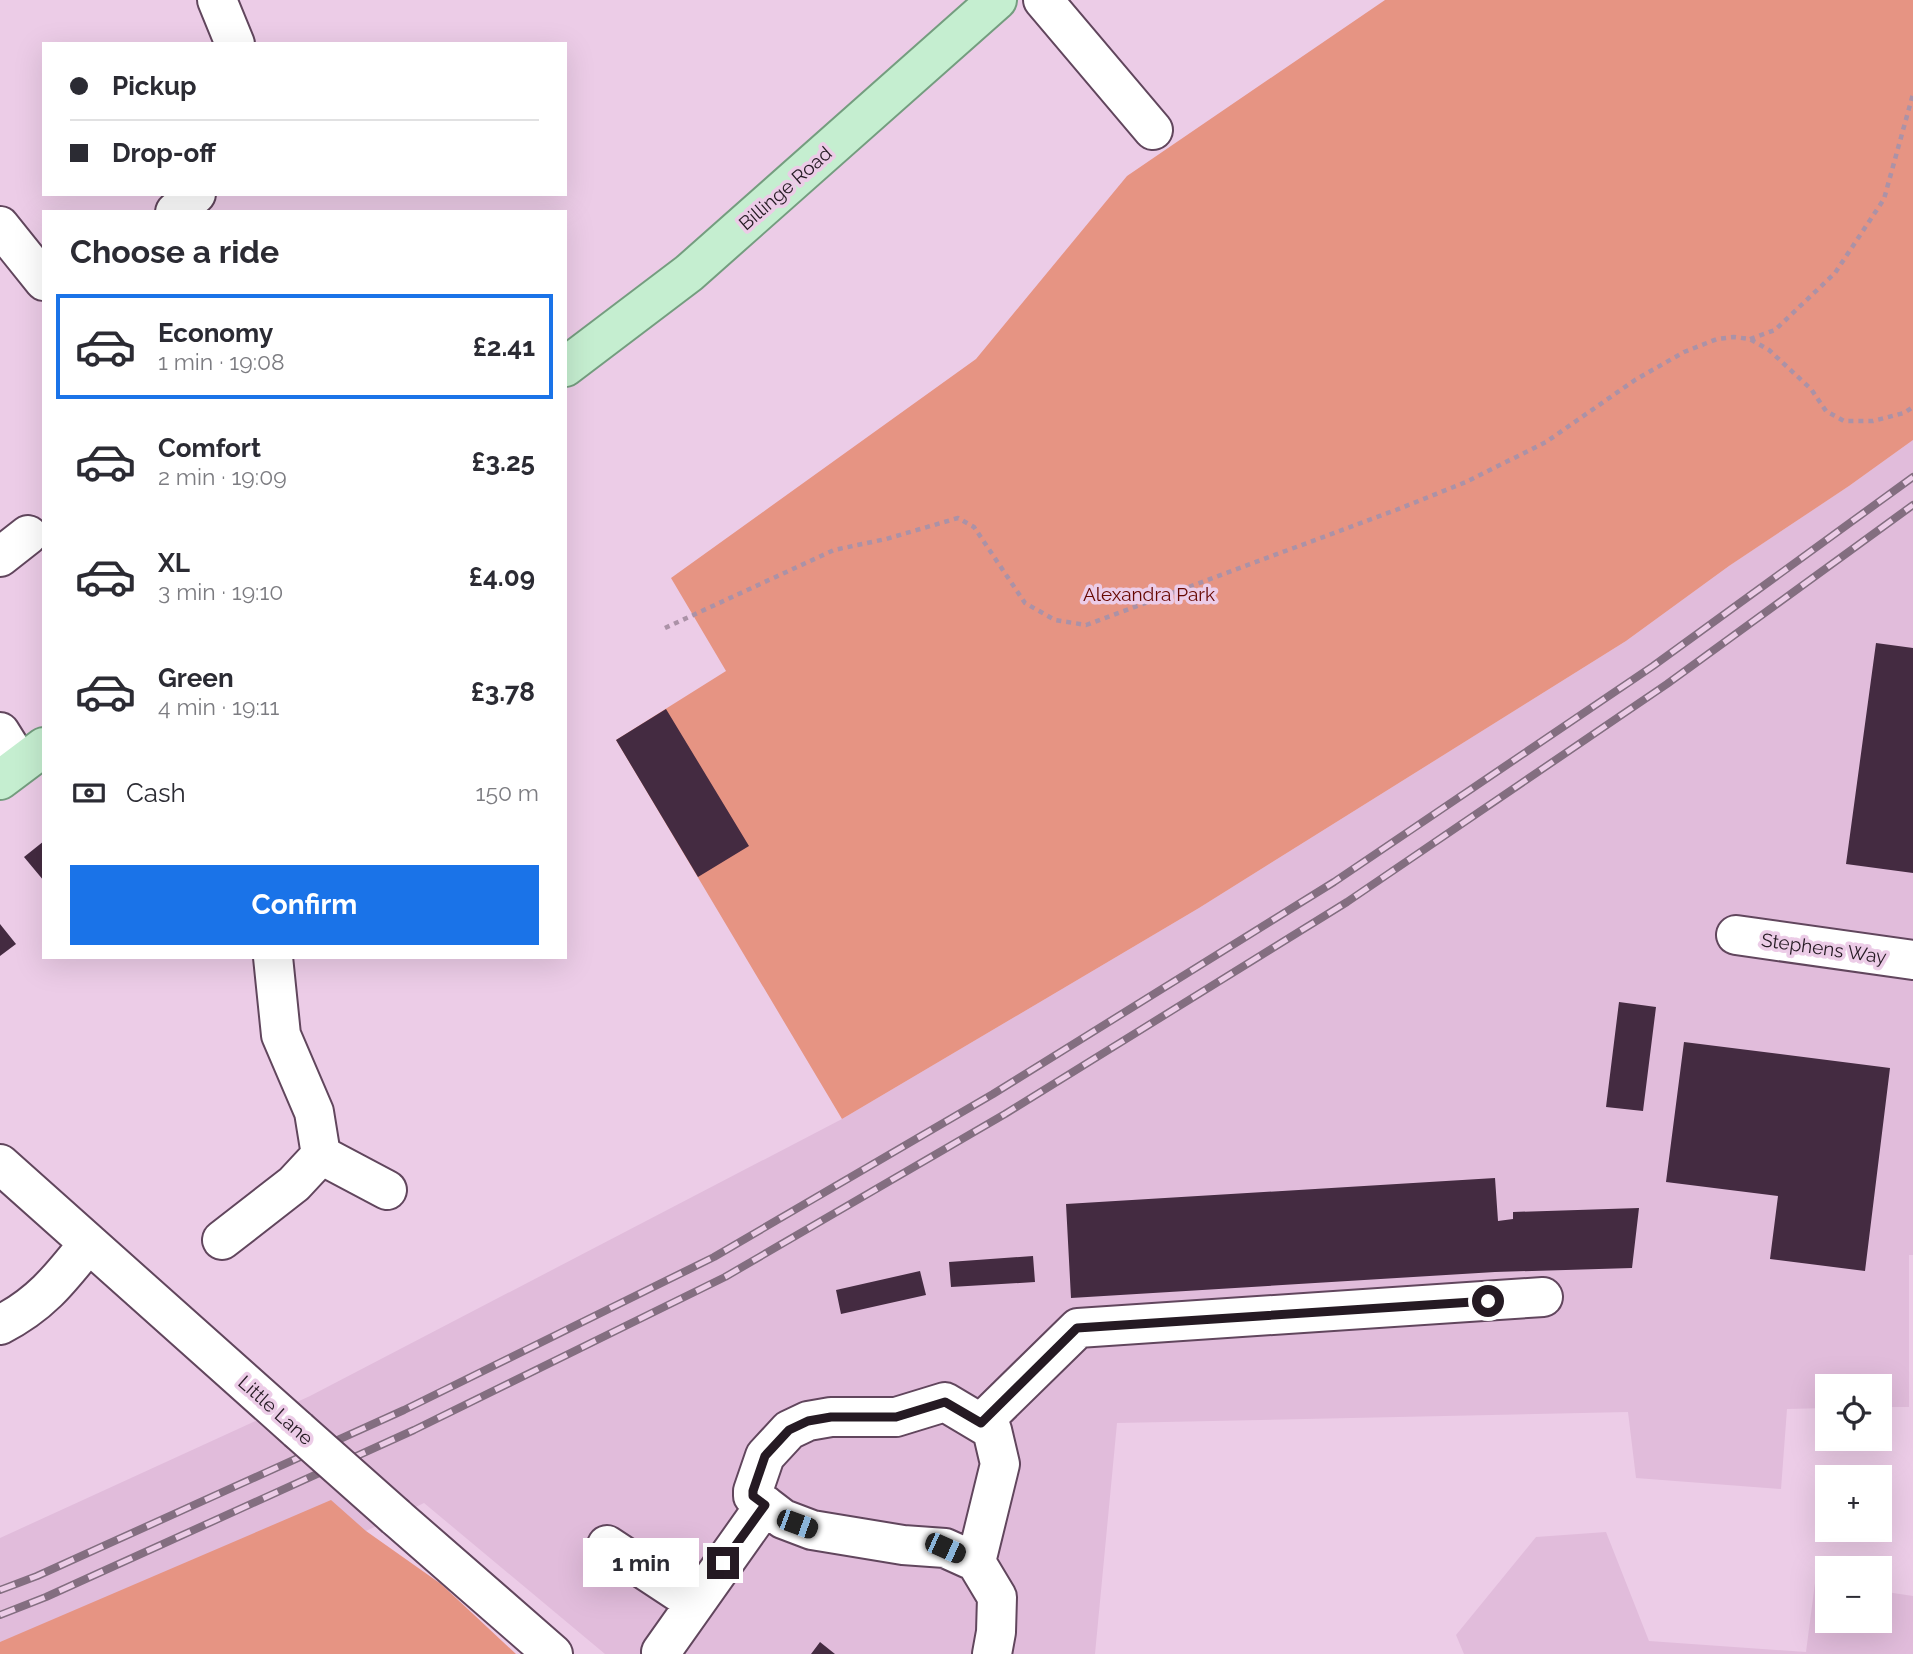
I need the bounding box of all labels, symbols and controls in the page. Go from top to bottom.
text: Pickup [112,71,197,101]
text: Drop-off [112,138,216,168]
street label: Billinge Road [734,142,836,234]
text: Choose a ride [70,233,279,270]
icon: car [74,315,137,378]
text: Economy [158,318,273,348]
text: £2.41 [473,332,535,362]
text: 1 min · 19:08 [158,348,285,375]
icon: car [74,430,137,493]
text: Comfort [158,433,261,463]
text: £3.25 [471,447,535,477]
text: 2 min · 19:09 [158,463,287,490]
icon: car [74,545,137,608]
text: XL [158,548,190,578]
text: £4.09 [469,562,535,592]
text: 3 min · 19:10 [158,578,283,605]
park label: Alexandra Park [1083,583,1215,605]
icon: car [74,660,137,723]
text: Green [158,663,234,693]
text: £3.78 [471,677,535,707]
text: 4 min · 19:11 [158,693,279,720]
icon: cash [70,774,108,812]
text: Cash [126,778,186,808]
text: 150 m [476,779,539,806]
button: Confirm [70,865,539,945]
street label: Stephens Way [1760,928,1888,968]
route start [1472,1285,1504,1317]
street label: Little Lane [234,1371,318,1449]
map controls [1815,1374,1892,1633]
button: locate [1815,1374,1892,1451]
button: + [1815,1465,1892,1542]
car [774,1507,821,1541]
car [922,1530,969,1566]
callout: 1 min [583,1538,698,1588]
route end [707,1547,739,1579]
text: 1 min [612,1549,670,1576]
button: − [1815,1556,1892,1633]

